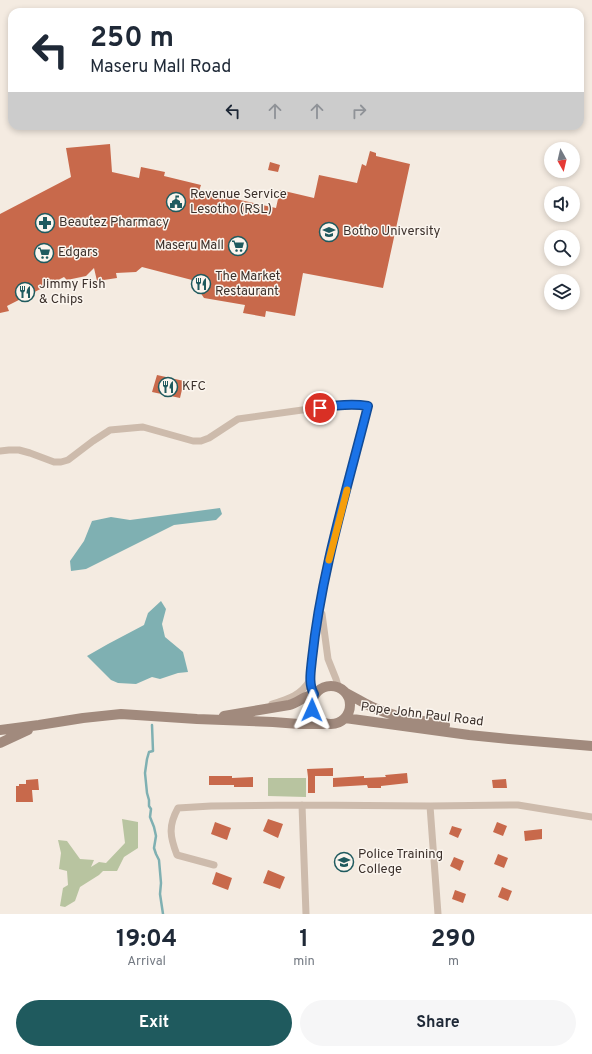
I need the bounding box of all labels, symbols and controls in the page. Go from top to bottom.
text: 250 m [90,21,174,57]
icon: left [24,24,76,76]
text: Maseru Mall Road [90,56,231,79]
icon: left [222,100,244,122]
icon: ahead [264,100,286,122]
icon: ahead [306,100,328,122]
icon: right [348,100,370,122]
north arrow [544,142,580,178]
map controls [544,142,580,310]
button: sound [544,186,580,222]
place label: Revenue Service Lesotho (RSL) [190,187,287,218]
public building icon: Revenue Service Lesotho (RSL) [165,191,187,213]
pharmacy icon: Beautez Pharmacy [34,212,56,234]
place label: Beautez Pharmacy [59,215,169,231]
school or university icon: Botho University [318,221,340,243]
place label: Botho University [343,224,441,240]
button: search [544,230,580,266]
supermarket icon: Maseru Mall [227,235,249,257]
place label: Maseru Mall [155,238,224,254]
supermarket icon: Edgars [33,242,55,264]
place label: Edgars [58,245,98,261]
place label: The Market Restaurant [215,269,281,300]
restaurant icon: The Market Restaurant [190,273,212,295]
button: layers [544,274,580,310]
place label: Jimmy Fish & Chips [39,277,106,308]
restaurant icon: Jimmy Fish & Chips [14,281,36,303]
restaurant icon: KFC [157,376,179,398]
place label: KFC [182,379,206,395]
pin [303,391,337,425]
icon: arrive [309,397,331,419]
position arrow [291,689,333,731]
street label: Pope John Paul Road [360,700,484,730]
place label: Police Training College [358,847,443,878]
school or university icon: Police Training College [333,851,355,873]
text: 19:04 [116,925,177,955]
text: 1 [299,925,309,955]
text: 290 [431,925,476,955]
text: Arrival [127,954,166,970]
text: min [293,954,315,970]
text: m [448,954,459,970]
button: Exit [16,1000,292,1046]
button: Share [300,1000,576,1046]

